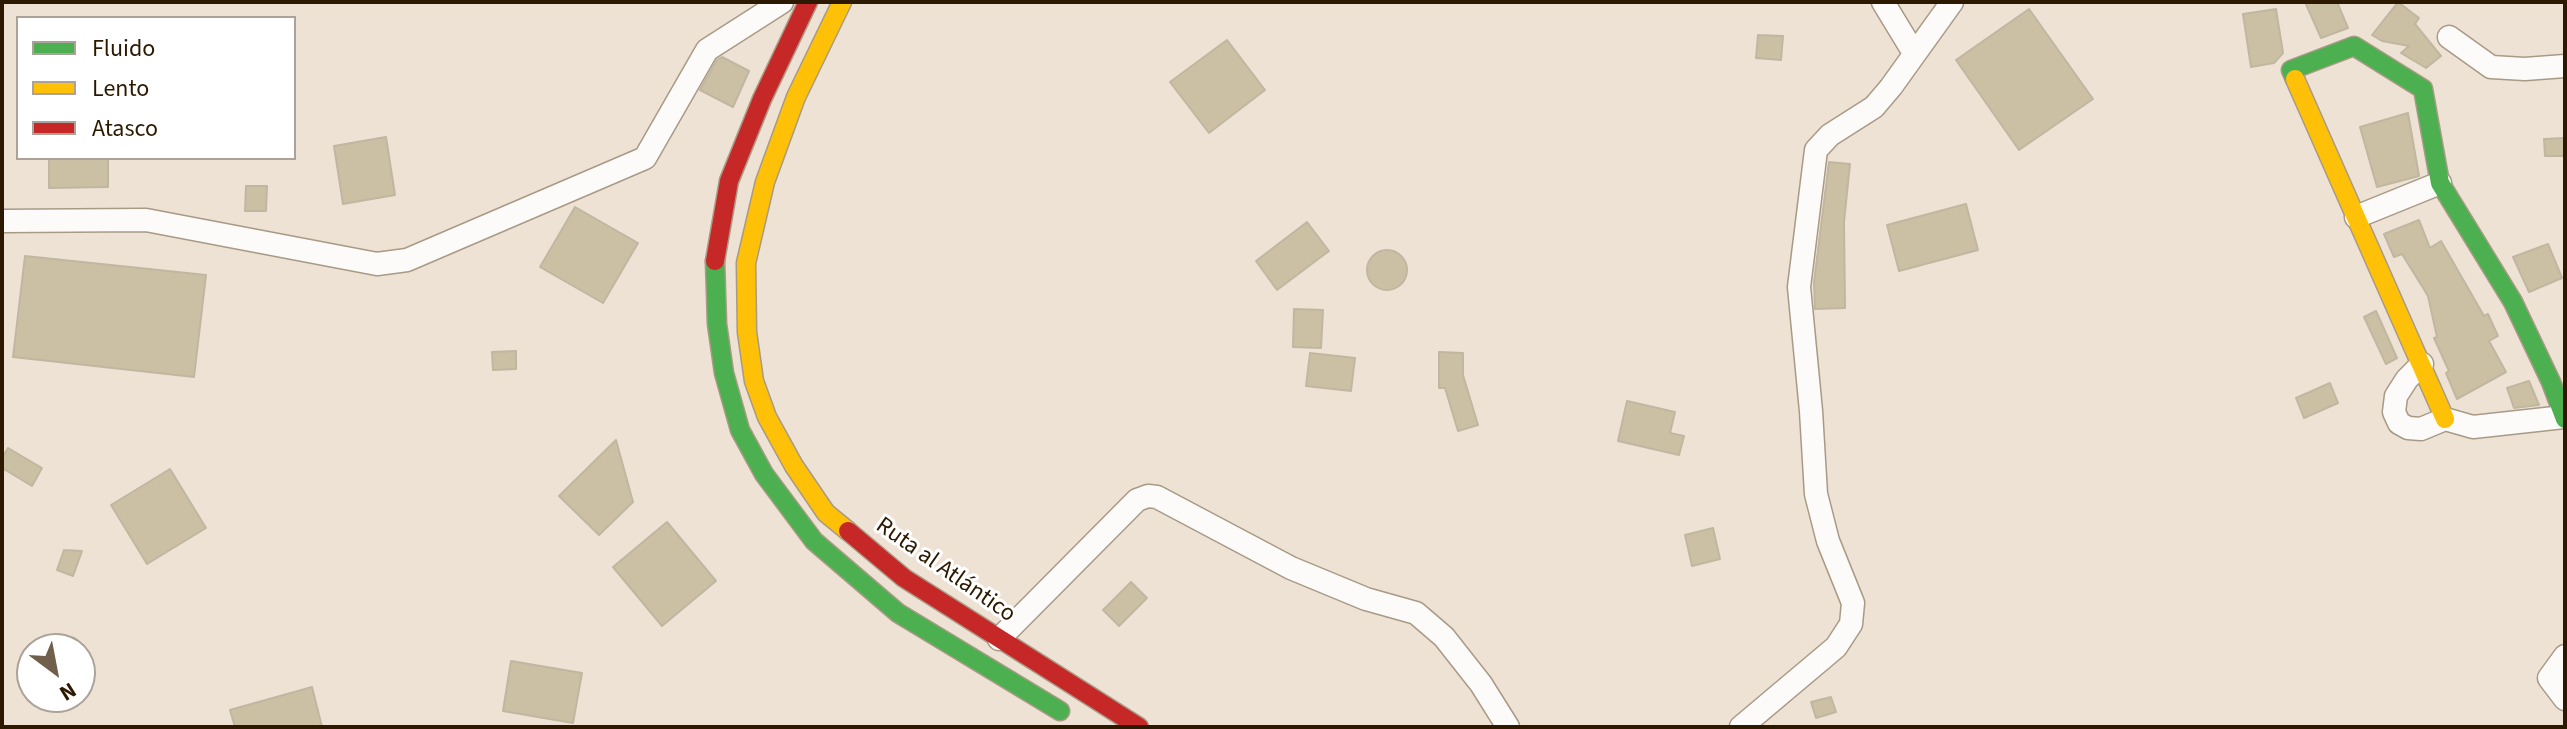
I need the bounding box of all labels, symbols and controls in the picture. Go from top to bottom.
legend [16,16,296,160]
text: Fluido [92,31,155,66]
text: Lento [92,71,149,106]
text: Atasco [92,111,158,146]
street label: Ruta al Atlántico [870,512,1020,630]
north arrow [16,633,96,713]
text: N [53,674,82,709]

